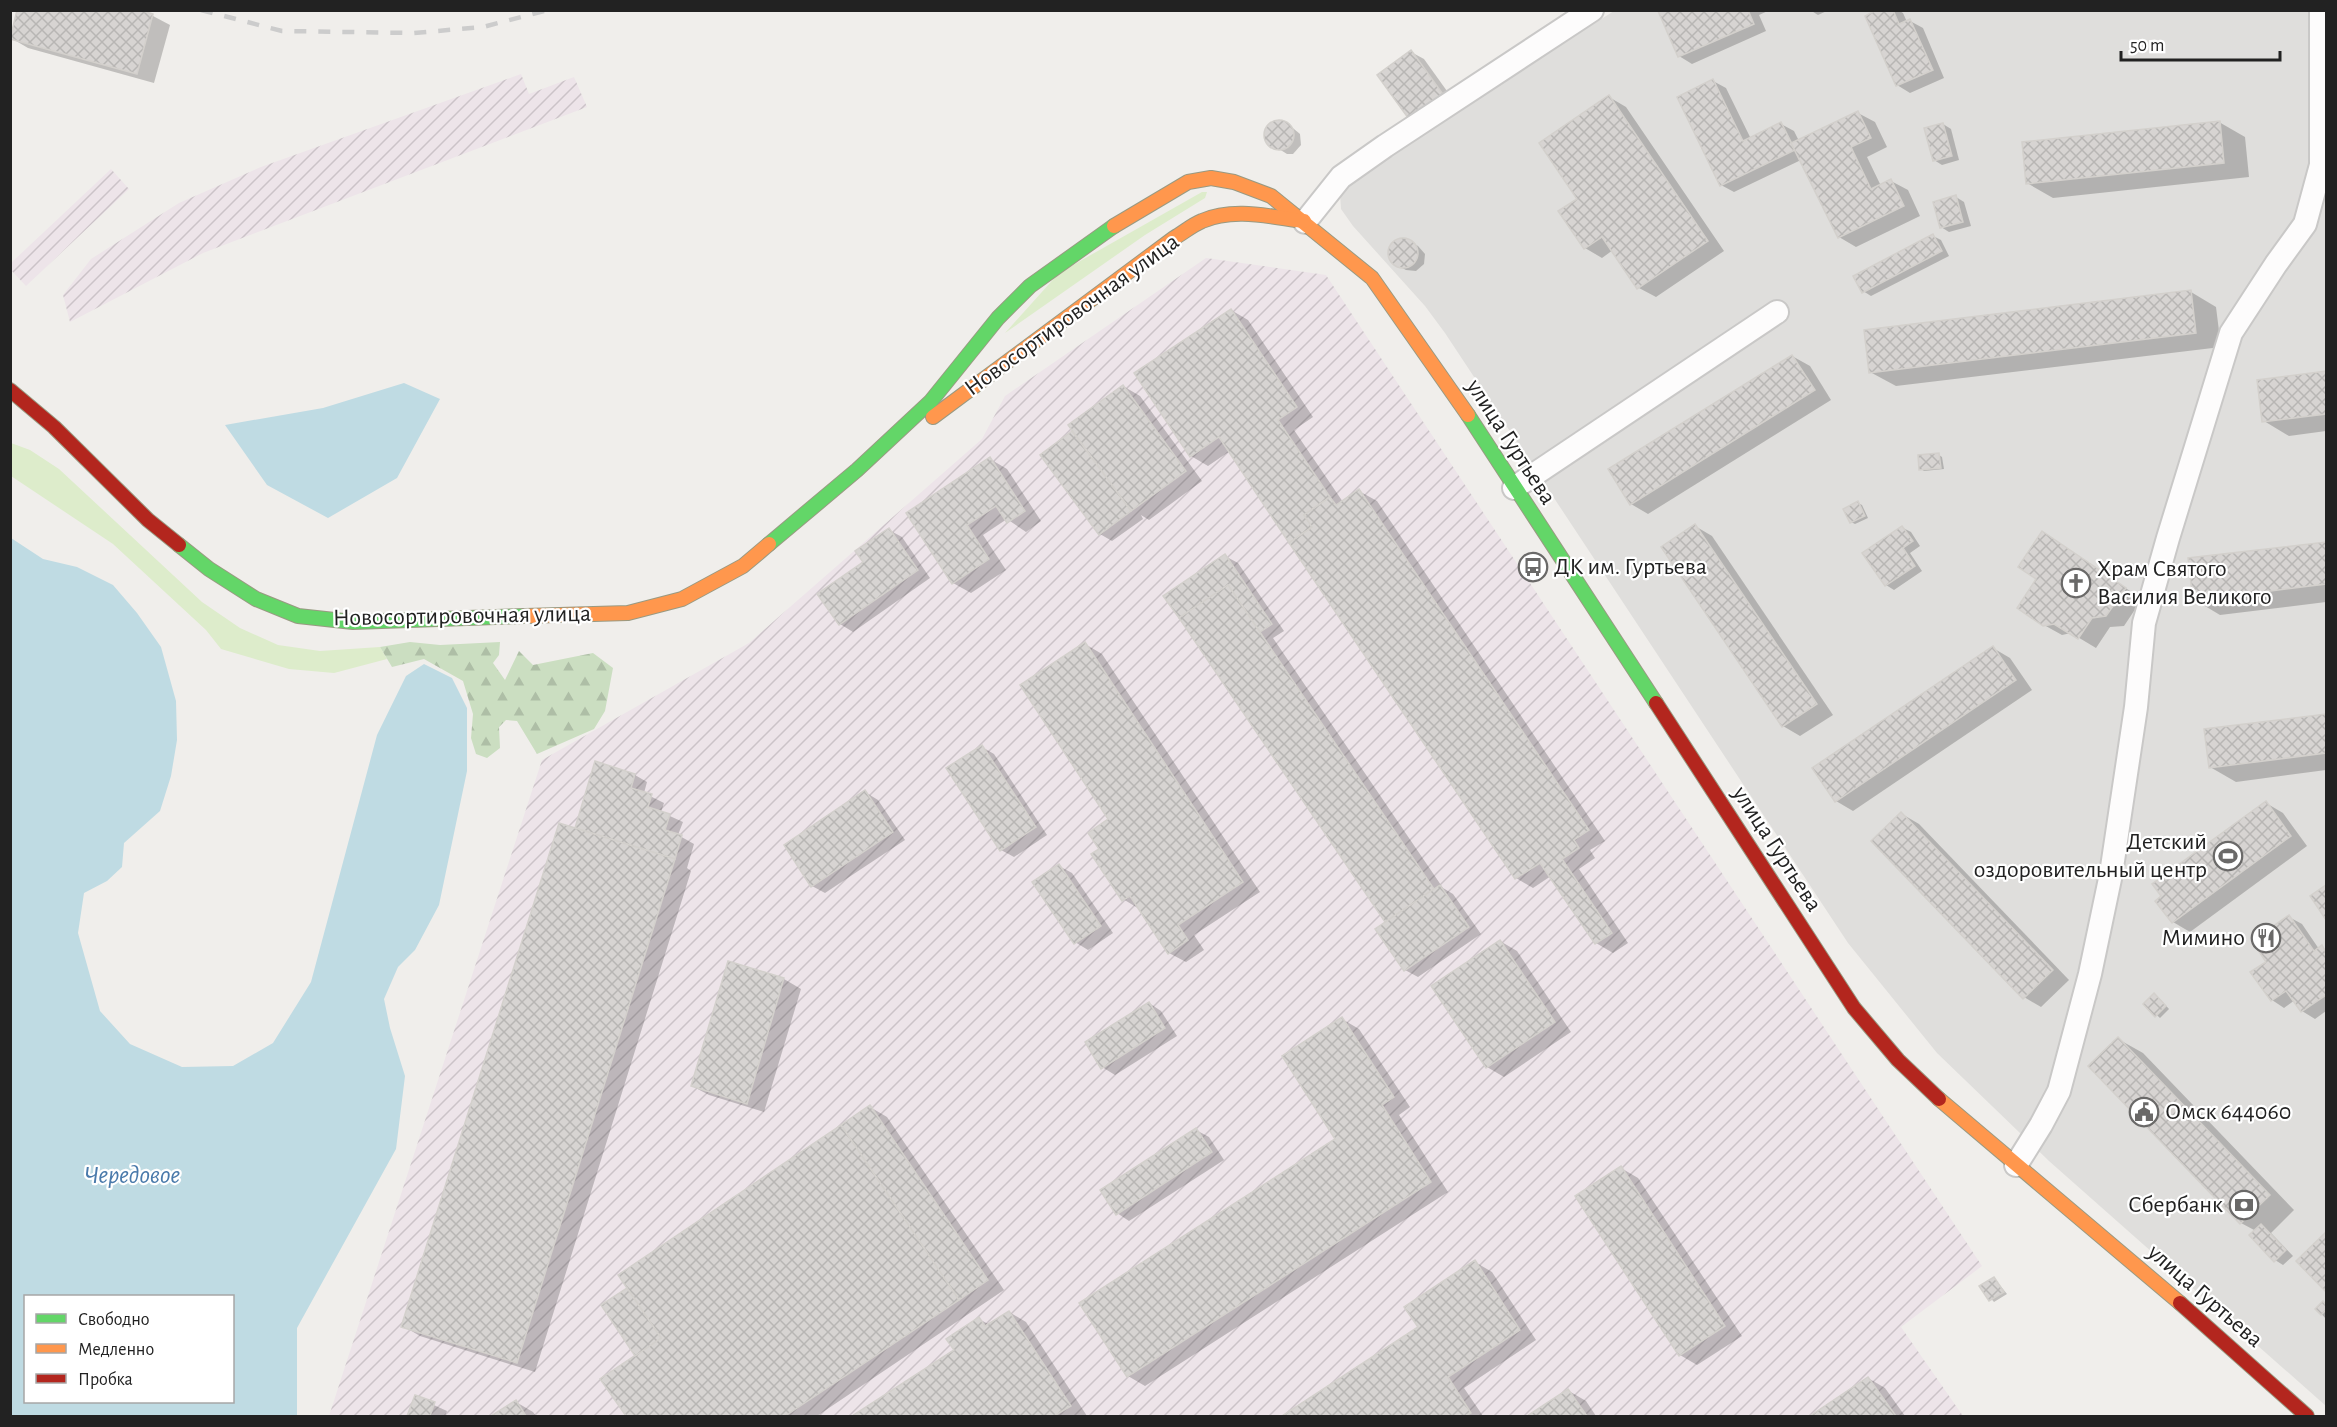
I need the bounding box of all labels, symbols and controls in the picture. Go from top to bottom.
scale bar [2121,24,2280,62]
text: 50 m [2130,37,2164,55]
street label: Новосортировочная улица [960,229,1184,401]
street label: улица Гуртьева [1461,374,1560,509]
bus stop icon: ДК им. Гуртьева [1517,551,1549,583]
place label: ДК им. Гуртьева [1554,555,1707,579]
place label: Храм Святого Василия Великого [2097,557,2272,609]
church icon: Храм Святого Василия Великого [2060,567,2092,599]
street label: Новосортировочная улица [333,602,591,630]
street label: улица Гуртьева [1727,781,1826,916]
place label: Детский оздоровительный центр [1974,830,2207,882]
sports icon: Детский оздоровительный центр [2212,840,2244,872]
restaurant icon: Мимино [2250,922,2282,954]
place label: Мимино [2162,926,2245,950]
public building icon: Омск 644060 [2128,1096,2160,1128]
place label: Омск 644060 [2165,1100,2291,1124]
water label: Чередовое [84,1162,180,1188]
bank icon: Сбербанк [2228,1189,2260,1221]
place label: Сбербанк [2128,1193,2223,1217]
street label: улица Гуртьева [2142,1239,2267,1352]
legend [24,1295,234,1403]
text: Свободно [78,1310,150,1329]
text: Медленно [78,1341,154,1359]
text: Пробка [78,1370,133,1389]

